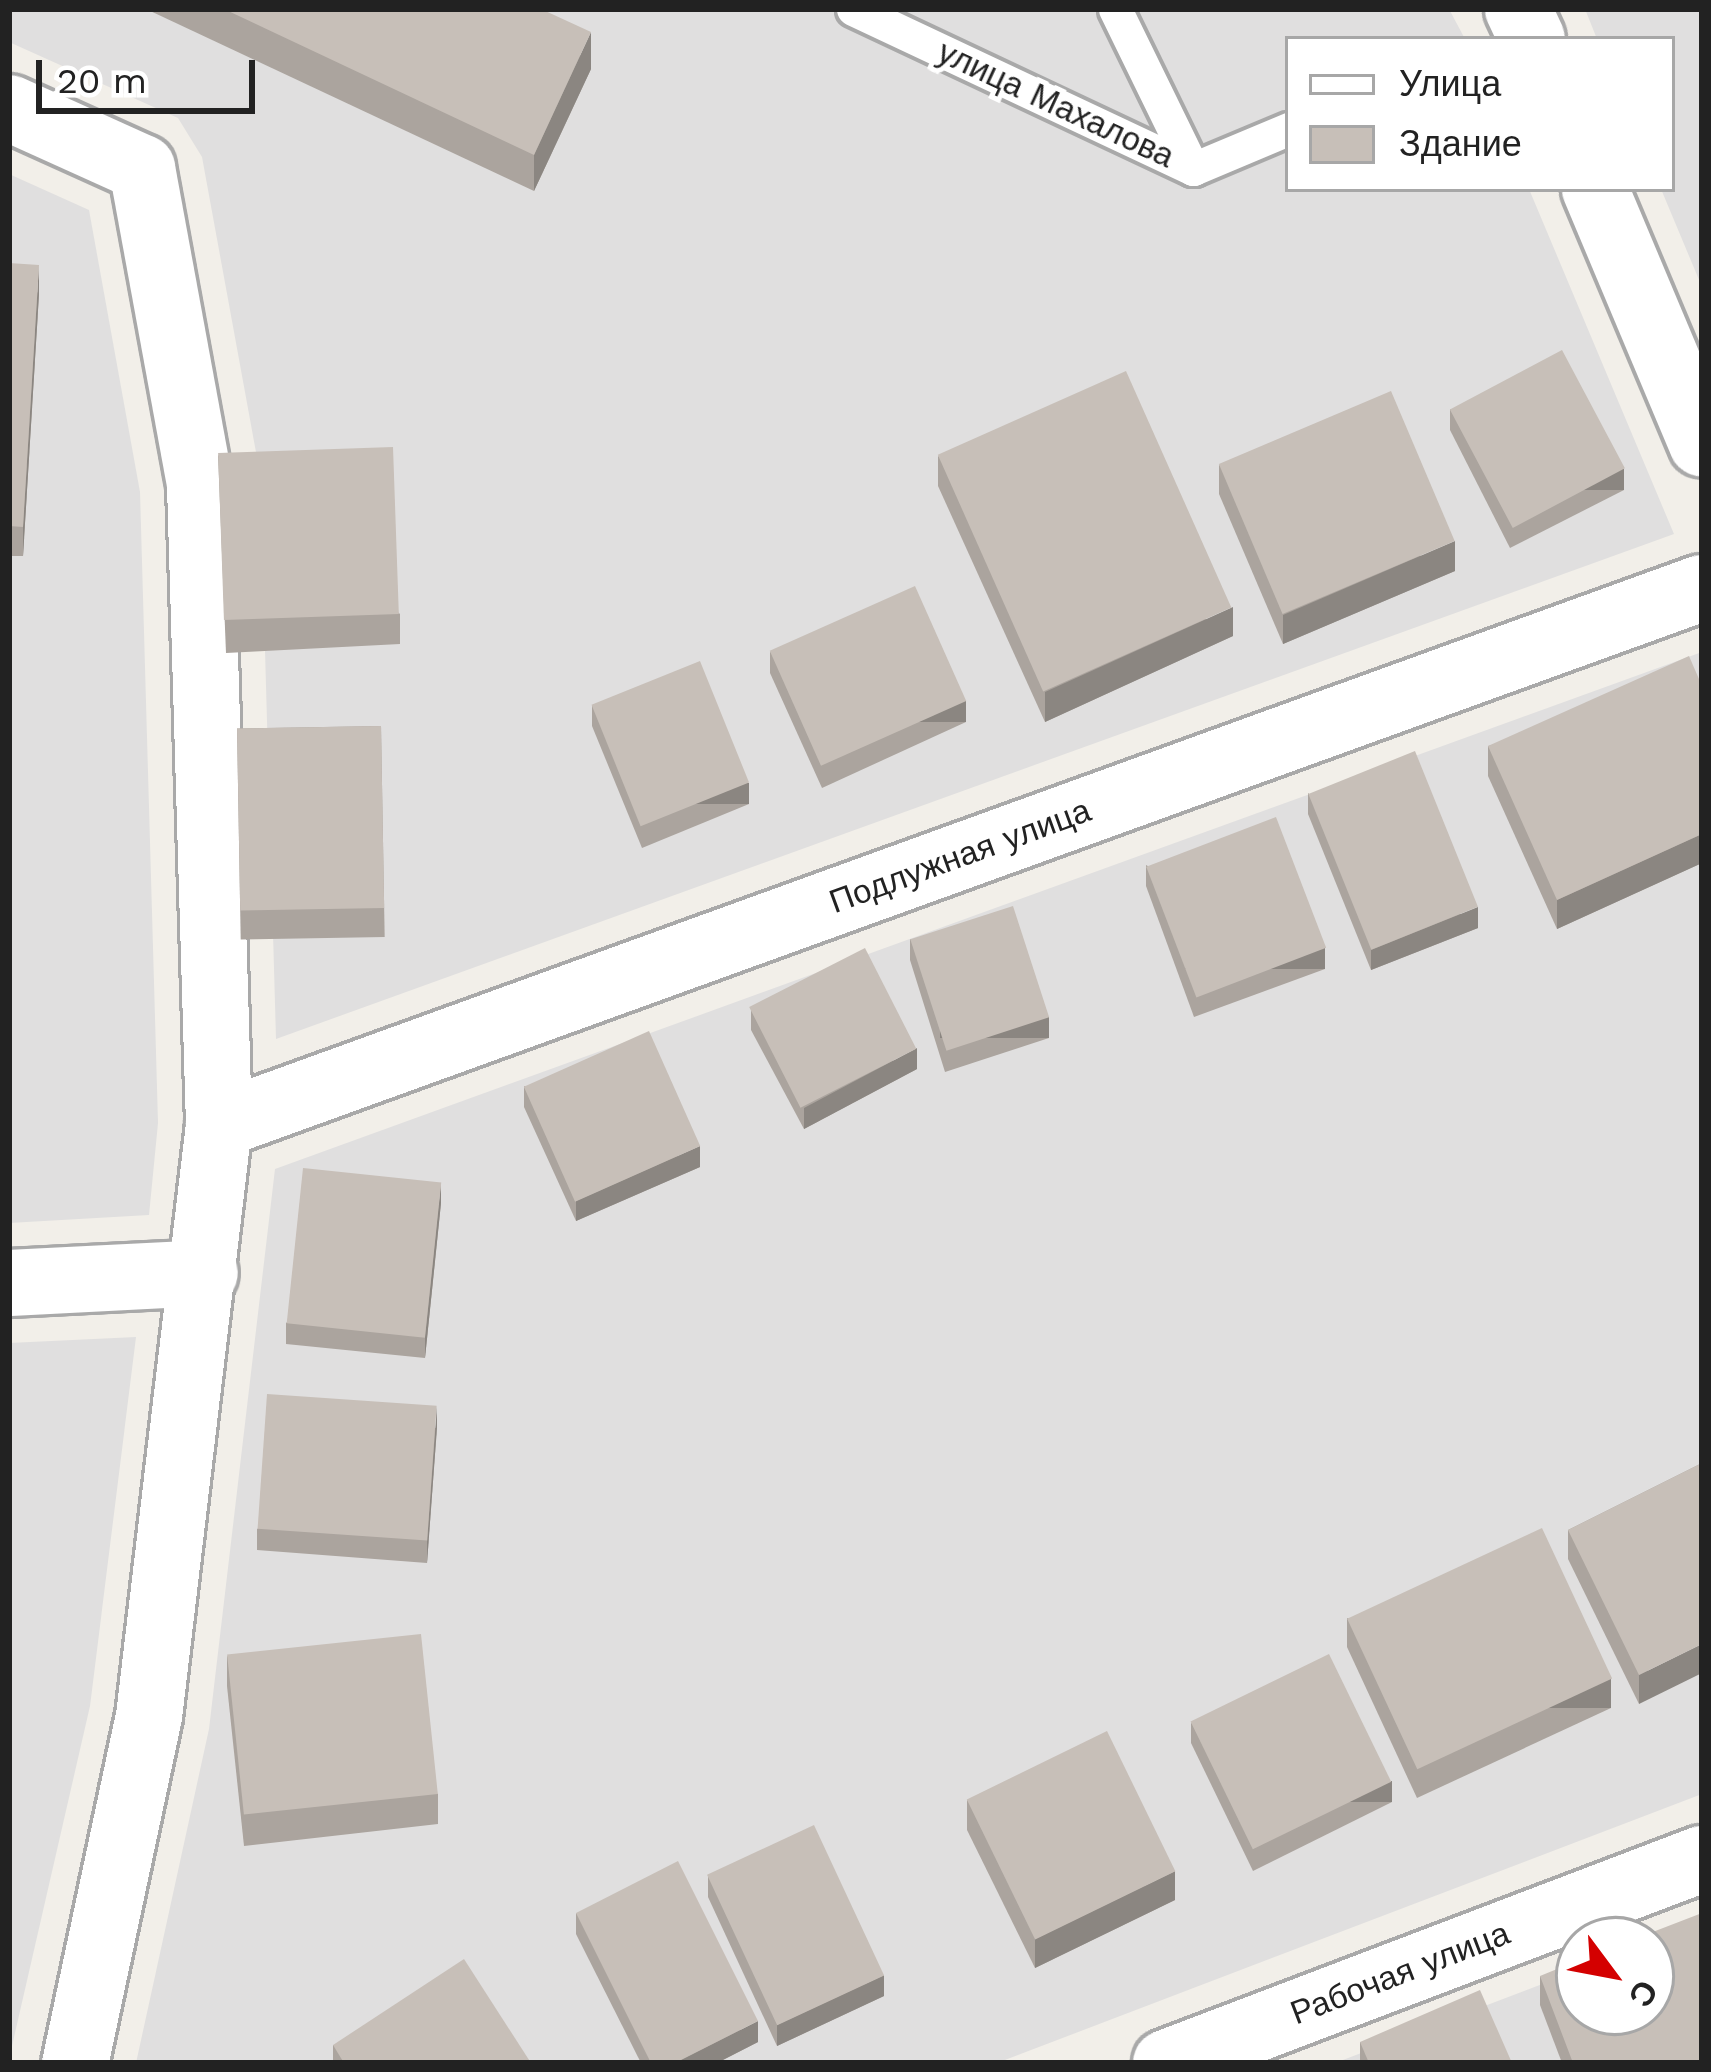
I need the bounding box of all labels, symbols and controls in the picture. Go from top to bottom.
street label: улица Махалова [932,32,1180,176]
scale bar [42,36,261,110]
legend [1285,36,1675,192]
text: 20 m [57,60,147,102]
text: Улица [1399,63,1501,105]
text: Здание [1399,123,1522,165]
street label: Подлужная улица [824,790,1096,922]
street label: Рабочая улица [1285,1913,1515,2033]
north arrow [1555,1916,1675,2036]
text: С [1621,1973,1666,2014]

